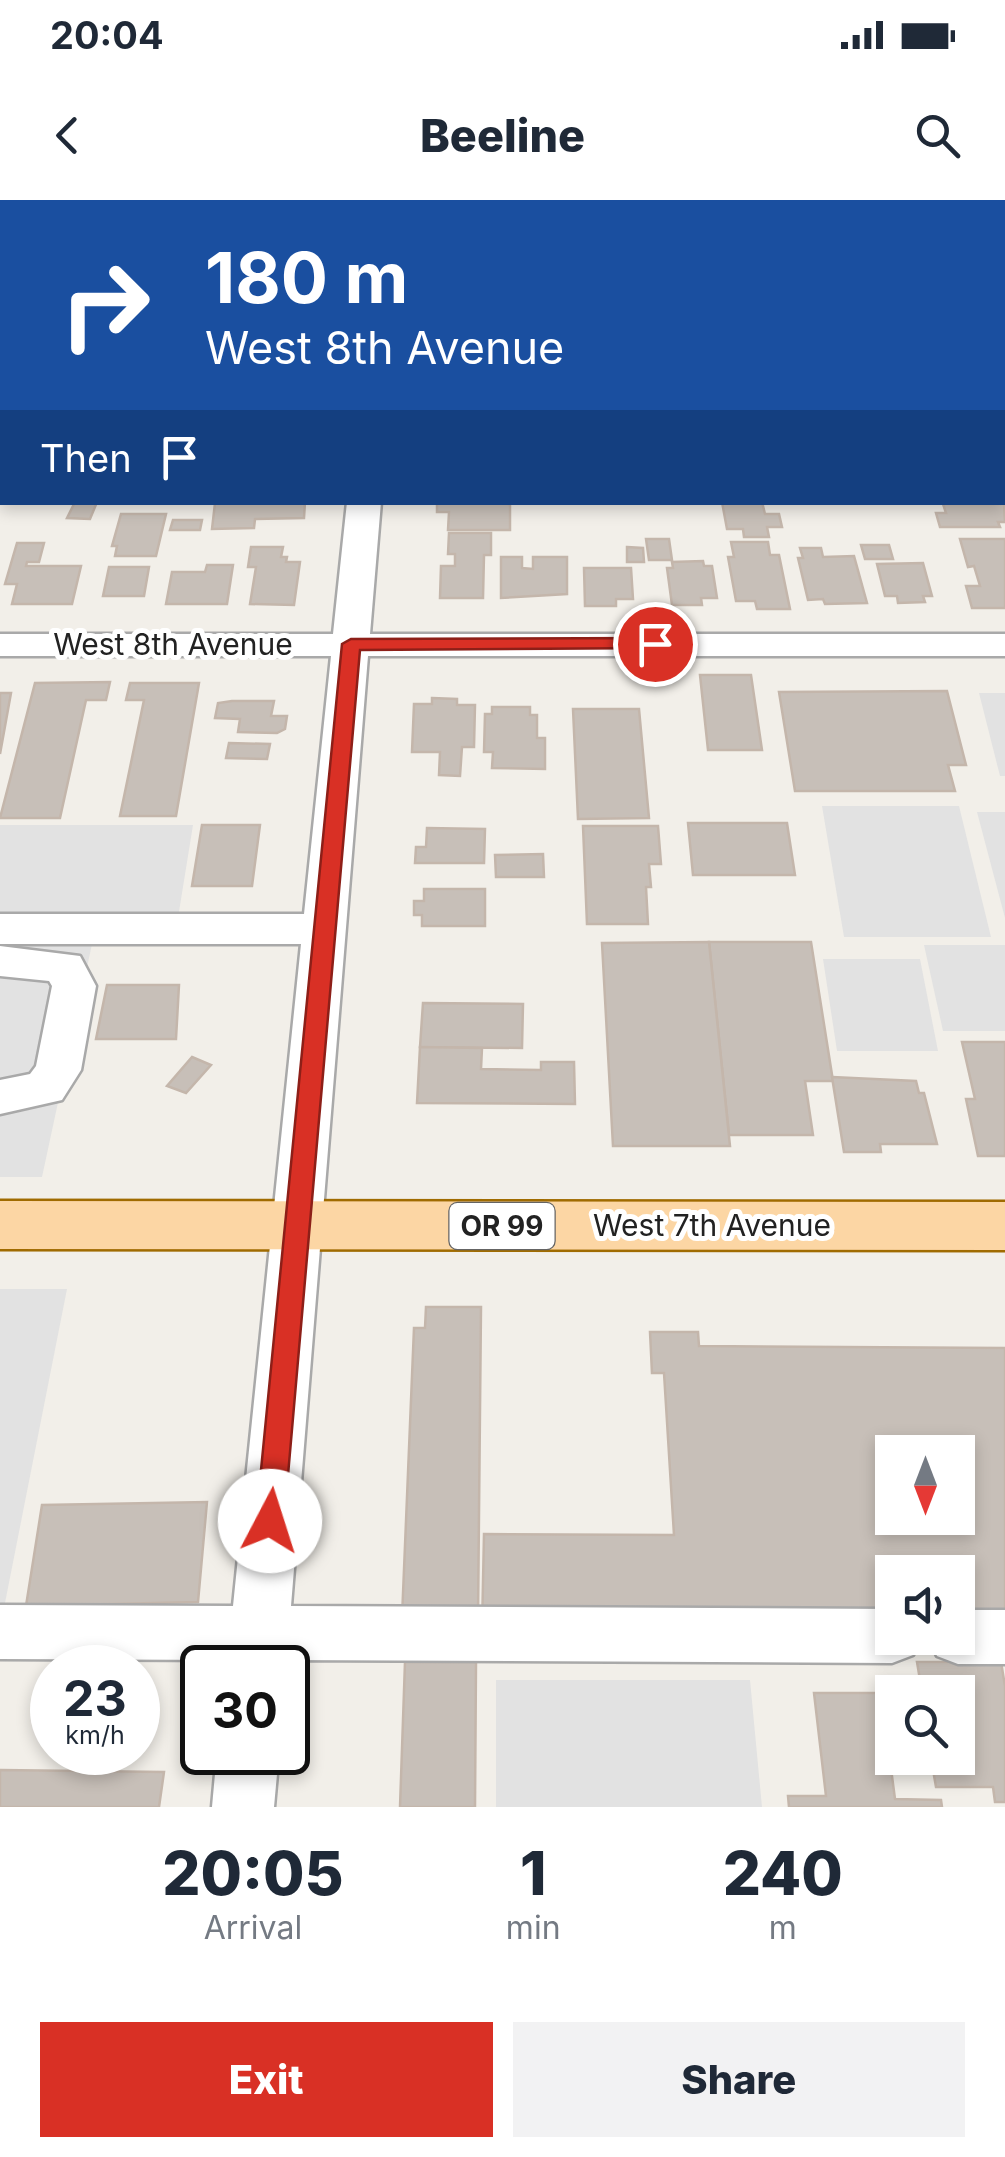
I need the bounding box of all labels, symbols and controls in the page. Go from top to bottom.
text: 20:04 [50,12,164,58]
icon: back [40,108,95,163]
text: Beeline [420,108,585,163]
icon: search [910,108,965,163]
text: 180 m [205,235,408,320]
icon: right [40,240,170,370]
text: West 8th Avenue [205,320,564,375]
icon: arrive [152,430,207,485]
text: Then [40,435,132,481]
pin [613,602,698,687]
icon: arrive [628,617,683,672]
street label: West 8th Avenue [53,626,293,662]
road number: OR 99 [450,1203,554,1249]
street label: West 7th Avenue [593,1207,831,1243]
north arrow [875,1435,975,1535]
map controls [875,1435,975,1775]
position arrow [218,1469,322,1573]
button: sound [875,1555,975,1655]
speed limit sign: 30 [180,1645,310,1775]
text: 23 [63,1668,127,1728]
button: search [875,1675,975,1775]
text: km/h [65,1720,125,1750]
text: 20:05 [162,1837,344,1909]
text: 1 [520,1837,546,1909]
text: 240 [723,1837,843,1909]
text: Arrival [204,1908,302,1947]
text: min [506,1908,561,1947]
text: m [769,1908,797,1947]
button: Exit [40,2022,493,2137]
button: Share [513,2022,965,2137]

